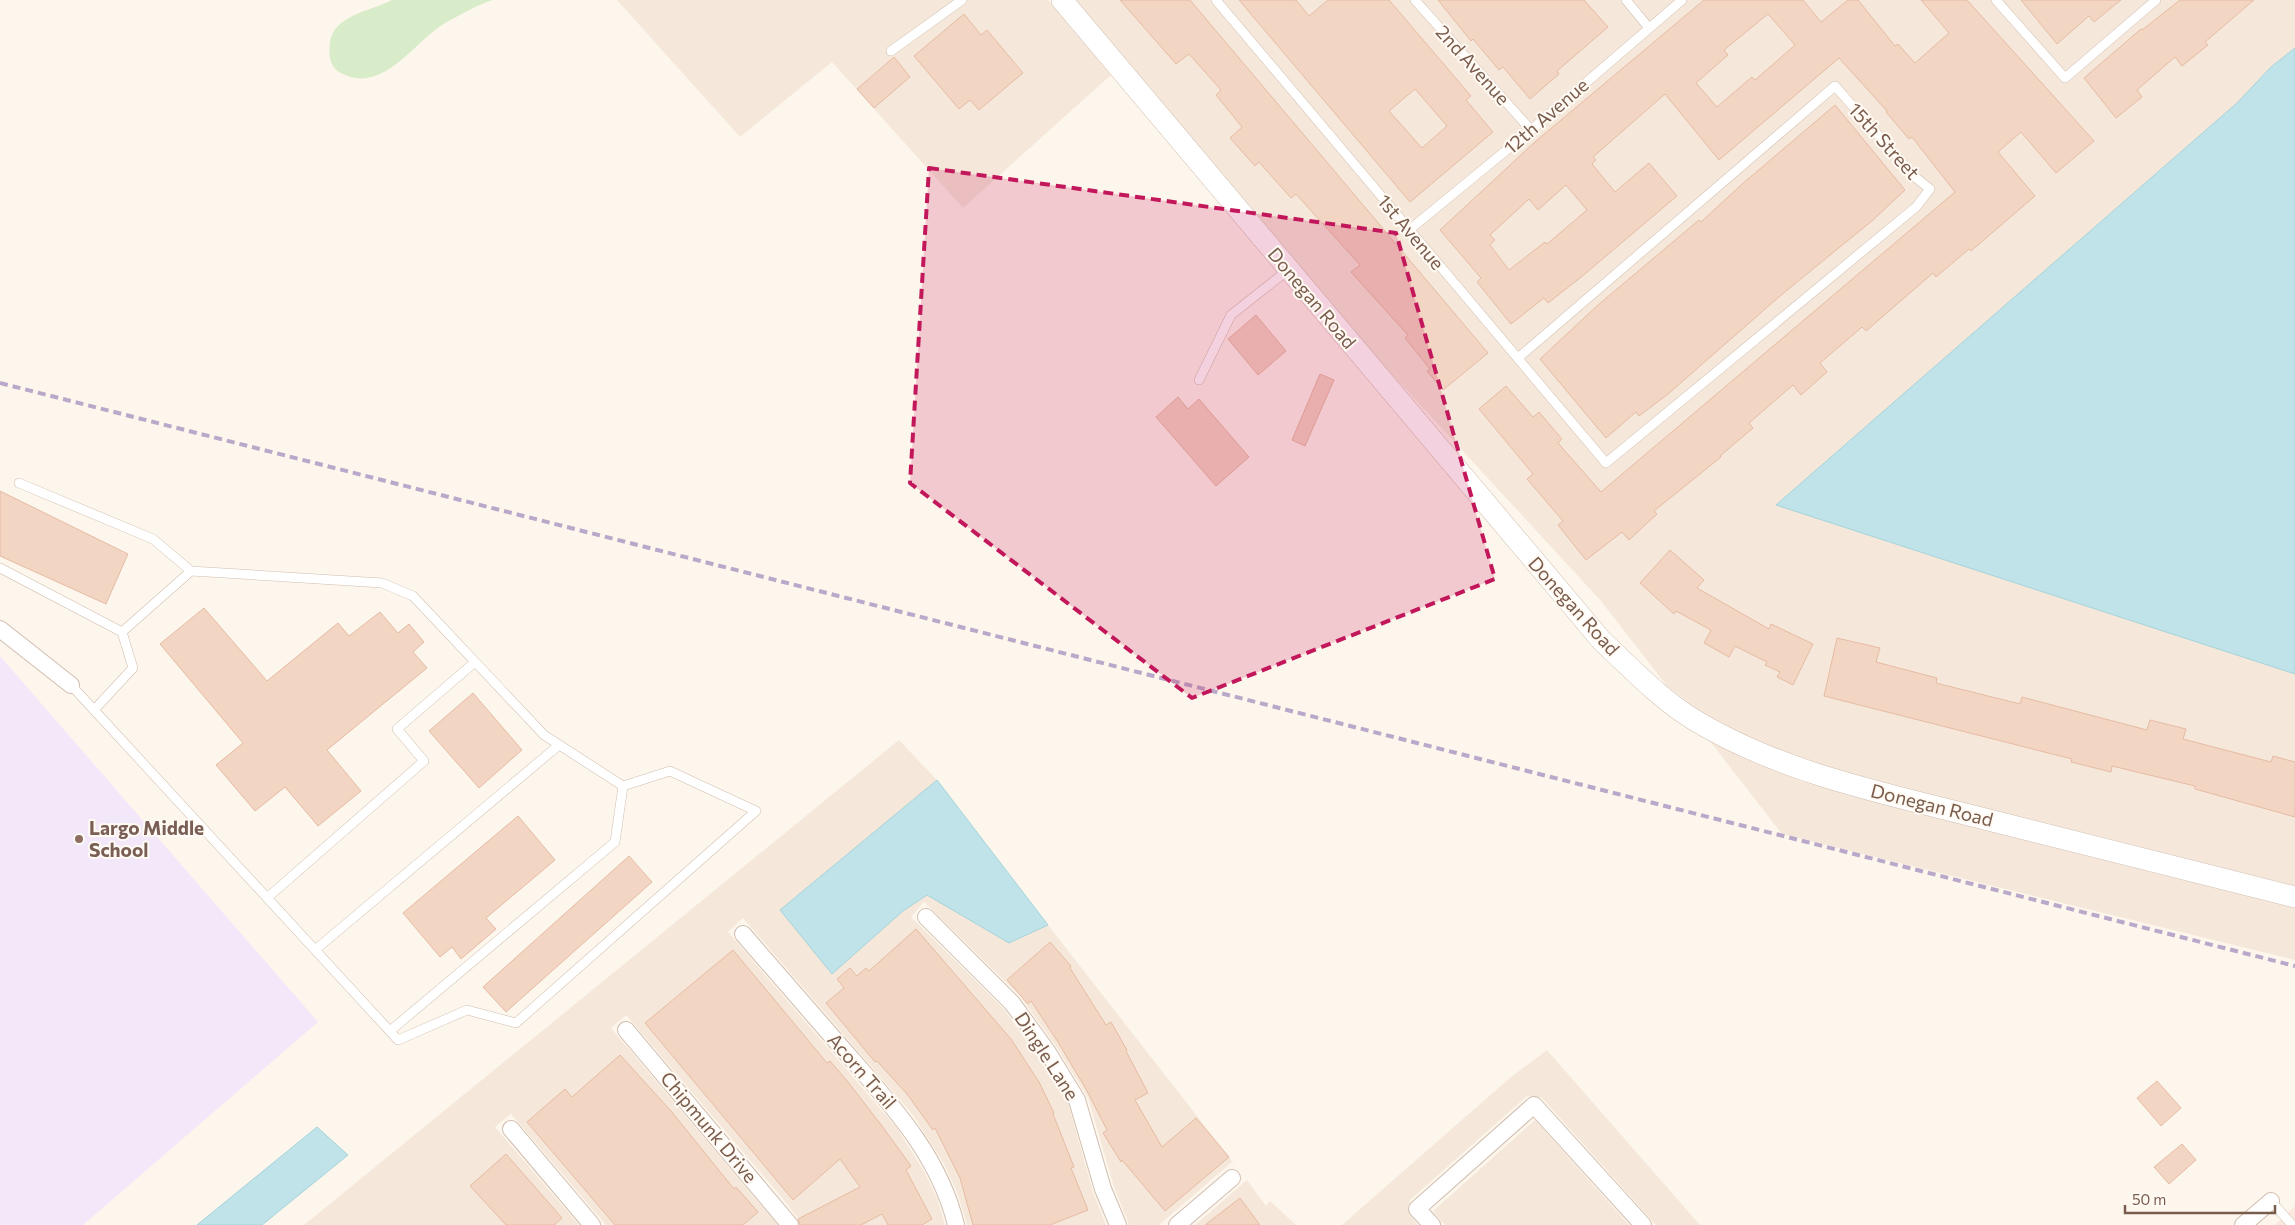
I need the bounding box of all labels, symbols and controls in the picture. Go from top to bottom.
street label: 2nd Avenue [1432,20,1515,109]
street label: 12th Avenue [1499,73,1593,159]
street label: 15th Street [1844,98,1925,184]
street label: 1st Avenue [1373,189,1450,274]
street label: Donegan Road [1263,242,1361,353]
street label: Donegan Road [1524,551,1625,660]
street label: Donegan Road [1869,778,1996,831]
place label: Largo Middle School [89,816,204,861]
marker: Largo Middle School [73,833,85,845]
street label: Dingle Lane [1010,1007,1084,1104]
street label: Acorn Trail [823,1028,902,1113]
street label: Chipmunk Drive [656,1066,763,1187]
scale bar [2125,1182,2275,1214]
text: 50 m [2132,1190,2166,1208]

